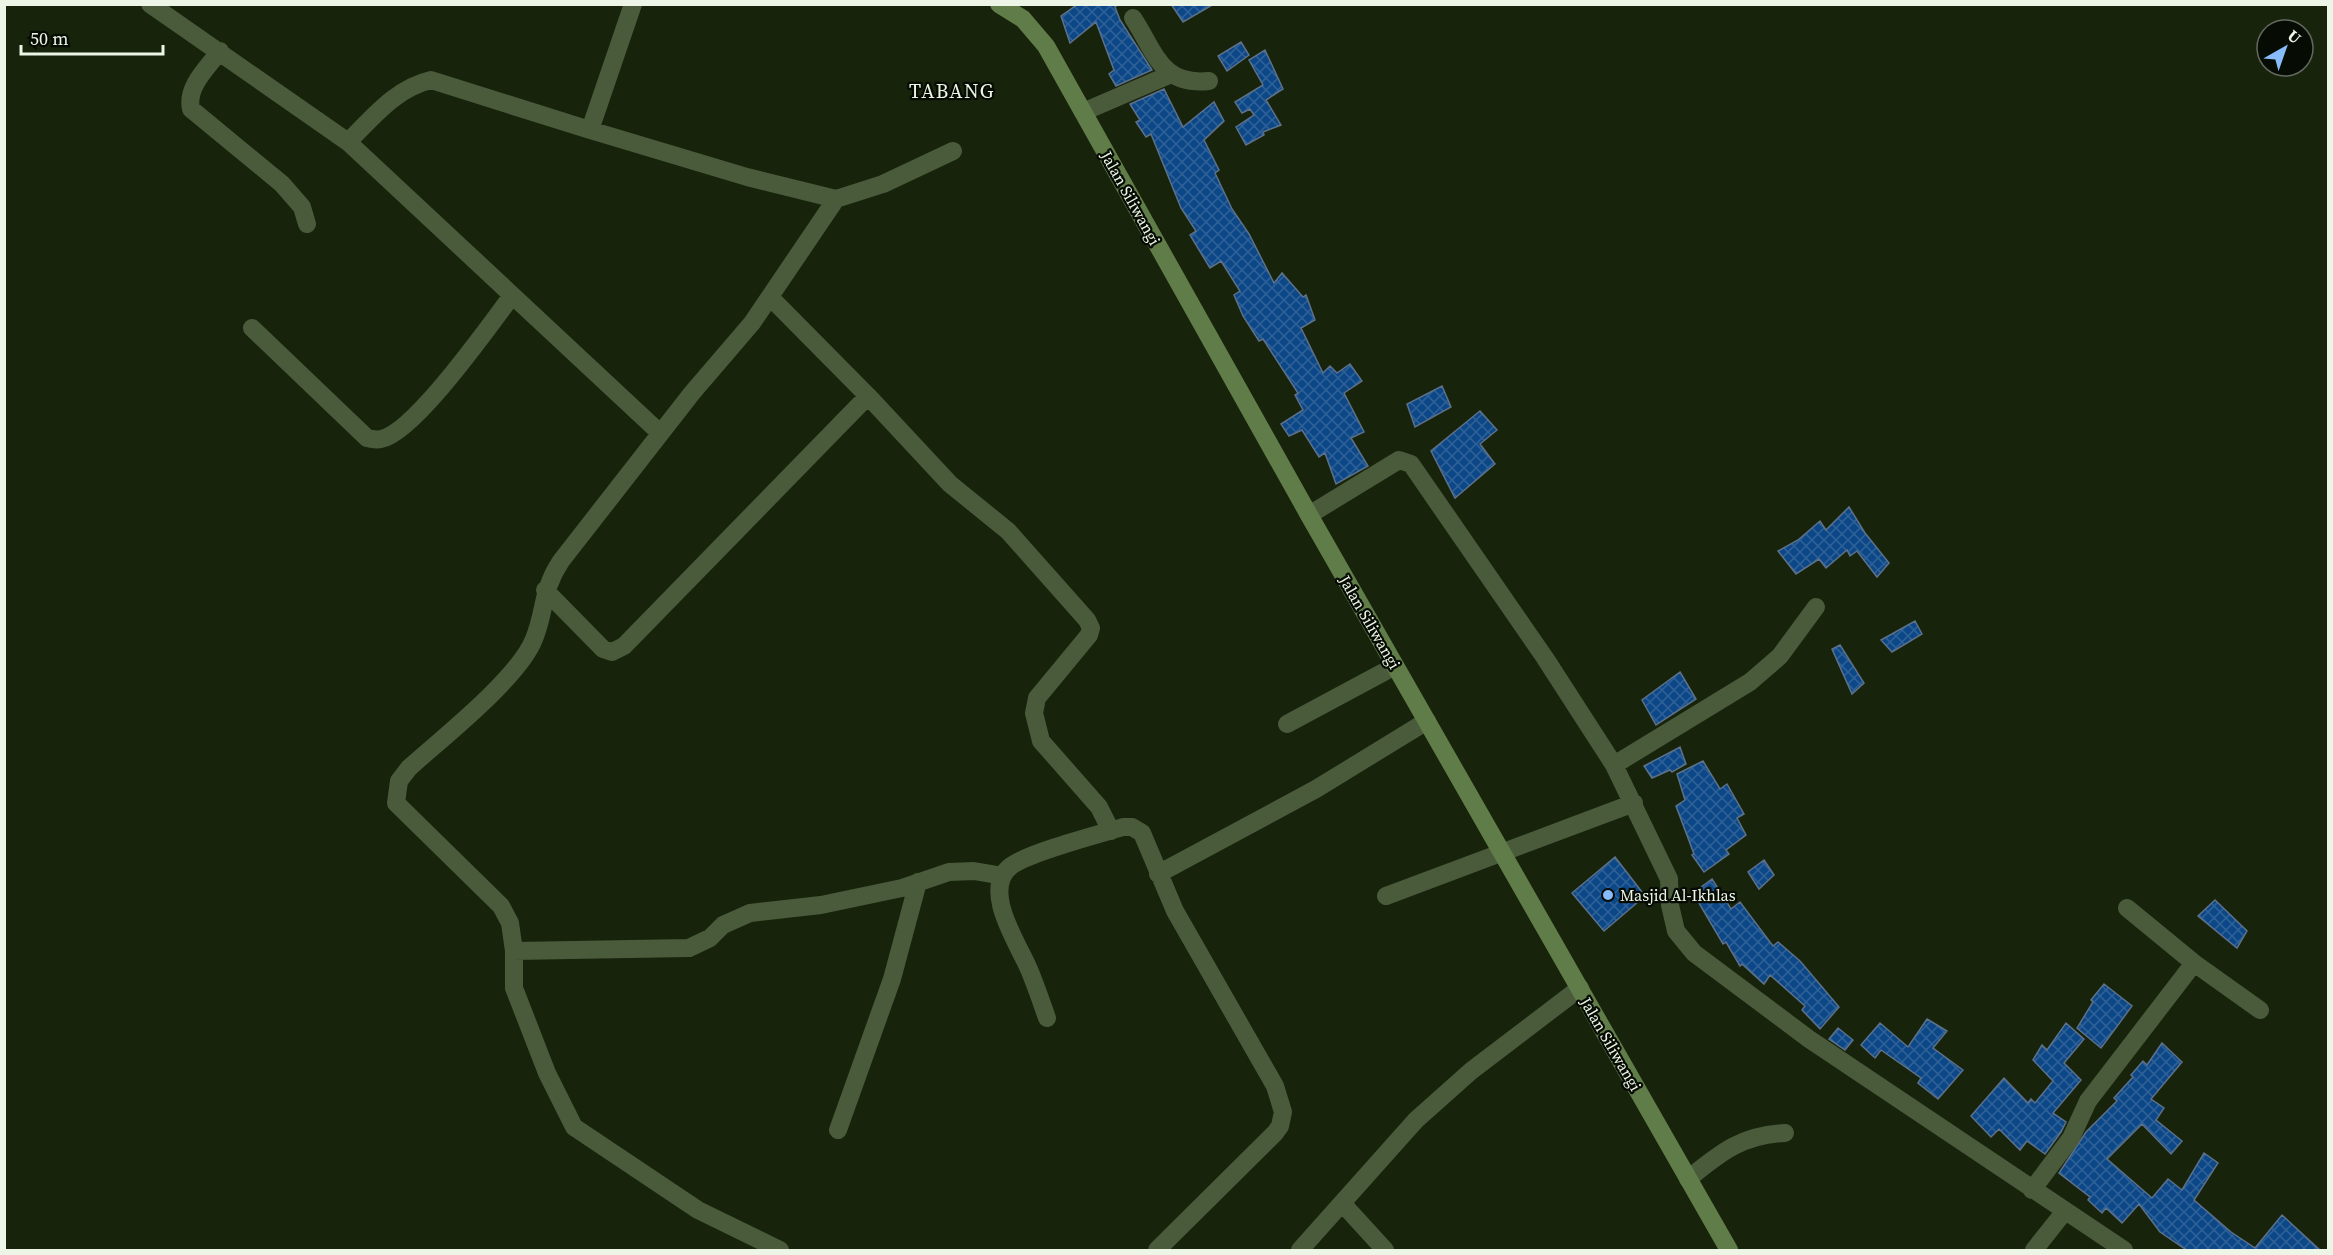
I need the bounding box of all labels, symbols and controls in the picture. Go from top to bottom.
scale bar [21,18,164,56]
north arrow [2255,18,2315,78]
text: U [2283,24,2306,49]
text: 50 m [30,26,68,51]
district label: TABANG [909,77,995,105]
street label: Jalan Siliwangi [1095,146,1166,249]
street label: Jalan Siliwangi [1334,570,1406,673]
place label: Masjid Al-Ikhlas [1620,884,1736,906]
marker: Masjid Al-Ikhlas [1601,888,1615,902]
street label: Jalan Siliwangi [1575,992,1647,1095]

